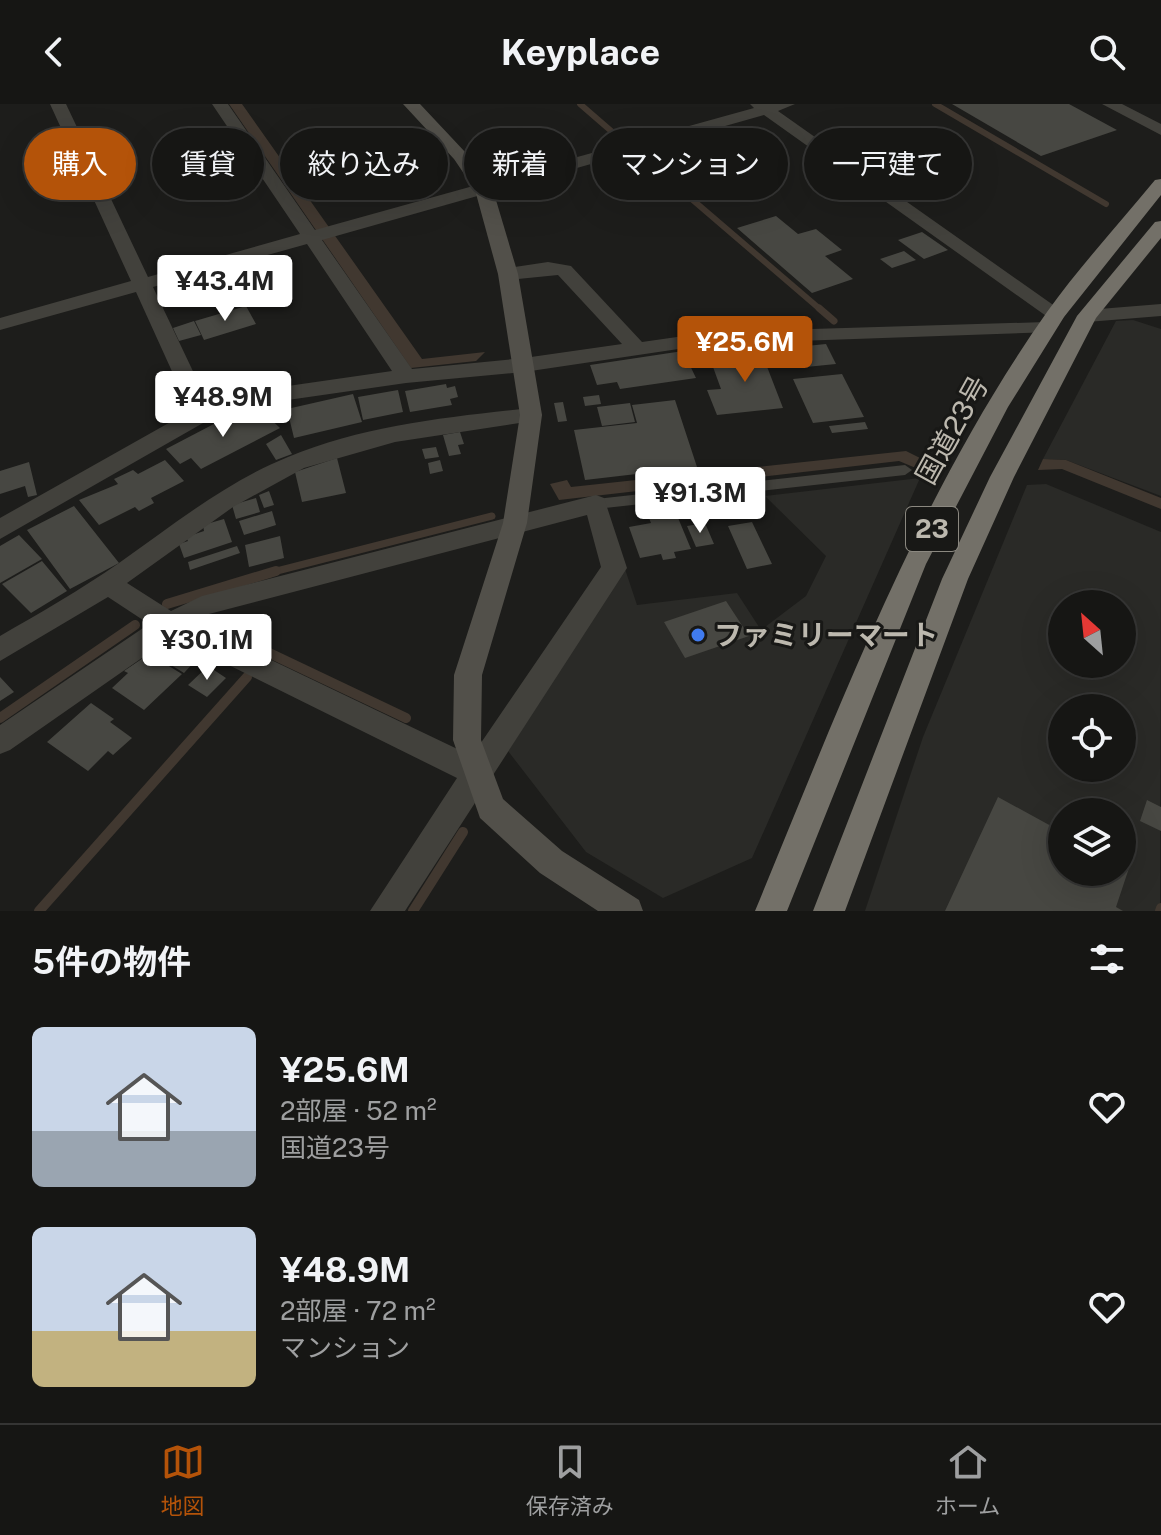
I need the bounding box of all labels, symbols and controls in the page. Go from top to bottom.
icon: back [32,30,76,74]
icon: search [1085,30,1129,74]
text: Keyplace [501,31,660,73]
chip: 購入 [24,128,136,200]
chip: 賃貸 [152,128,264,200]
chip: 絞り込み [280,128,448,200]
chip: 新着 [464,128,576,200]
chip: マンション [592,128,788,200]
chip: 一戸建て [804,128,972,200]
pin: ¥43.4M [160,255,290,323]
text: ¥43.4M [175,265,275,296]
pin: ¥25.6M [680,316,810,384]
text: ¥25.6M [695,326,795,357]
street label: 国道23号 [908,370,995,490]
pin: ¥48.9M [158,371,288,439]
text: ¥48.9M [173,381,273,412]
pin: ¥91.3M [635,467,765,535]
text: ¥91.3M [653,477,747,508]
road number: 23 [906,507,958,551]
north arrow [1048,590,1136,678]
map controls [1048,590,1136,886]
pin: ¥30.1M [142,614,272,682]
place label: ファミリーマート [714,618,938,651]
text: ¥30.1M [160,624,254,655]
marker: ファミリーマート [689,626,707,644]
button: locate [1048,694,1136,782]
button: layers [1048,798,1136,886]
icon: filters [1085,937,1129,981]
text: 5件の物件 [32,942,191,982]
text: ¥25.6M [280,1050,410,1090]
icon: home [96,1059,192,1155]
icon: heart [1085,1085,1129,1129]
text: 2部屋 · 52 m² [280,1095,436,1126]
text: 国道23号 [280,1132,390,1163]
text: ¥48.9M [280,1250,410,1290]
icon: home [96,1259,192,1355]
icon: heart [1085,1285,1129,1329]
text: 2部屋 · 72 m² [280,1295,436,1326]
text: マンション [280,1332,410,1363]
tab: 地図 [161,1440,205,1520]
tab: 保存済み [526,1440,614,1520]
tab: ホーム [935,1440,1000,1520]

